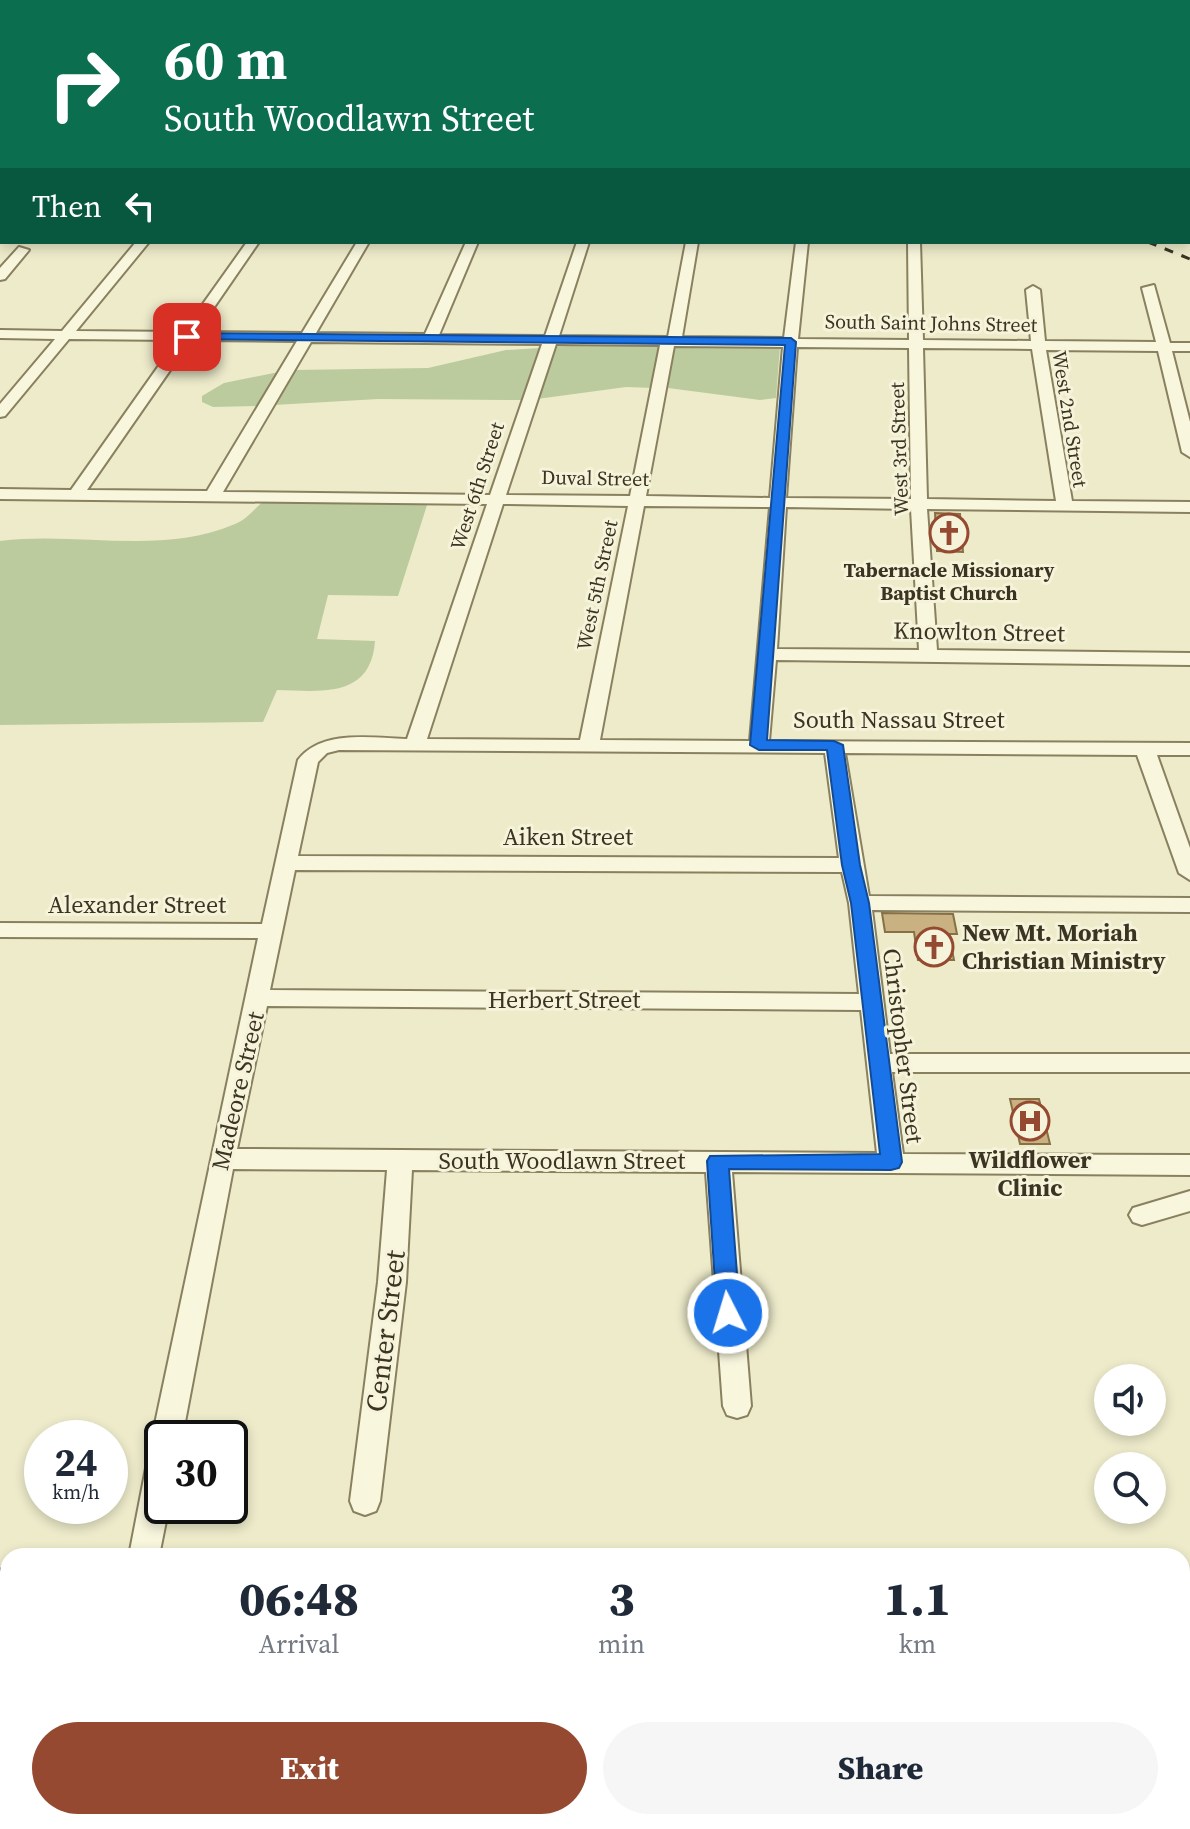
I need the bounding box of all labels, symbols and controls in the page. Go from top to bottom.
text: 60 m [164,21,287,98]
icon: right [32,32,136,136]
text: South Woodlawn Street [164,94,534,143]
icon: left [118,184,162,228]
text: Then [32,186,102,227]
pin [153,303,221,371]
street label: South Saint Johns Street [825,307,1038,339]
icon: arrive [165,315,209,359]
street label: West 2nd Street [1045,349,1095,490]
street label: West 3rd Street [883,381,915,516]
street label: West 6th Street [443,418,511,553]
street label: Duval Street [541,463,650,493]
church icon: Tabernacle Missionary Baptist Church [928,512,970,554]
street label: West 5th Street [570,517,625,653]
place label: Tabernacle Missionary Baptist Church [844,556,1055,607]
street label: Knowlton Street [893,614,1065,650]
street label: South Nassau Street [793,703,1005,736]
street label: Aiken Street [503,820,633,853]
street label: Alexander Street [48,888,226,921]
place label: New Mt. Moriah Christian Ministry [962,916,1166,977]
church icon: New Mt. Moriah Christian Ministry [913,926,955,968]
street label: Christopher Street [875,947,932,1146]
street label: Herbert Street [488,983,641,1016]
street label: Madeore Street [203,1008,272,1174]
hospital icon: Wildflower Clinic [1009,1100,1051,1142]
place label: Wildflower Clinic [968,1143,1092,1204]
street label: South Woodlawn Street [439,1144,686,1177]
street label: Center Street [356,1247,414,1414]
position arrow [686,1271,770,1355]
map controls [1094,1364,1166,1524]
button: sound [1094,1364,1166,1436]
speed limit sign: 30 [144,1420,248,1524]
text: 24 [54,1435,98,1489]
button: search [1094,1452,1166,1524]
text: km/h [52,1478,100,1506]
text: 06:48 [239,1565,359,1631]
text: 3 [608,1565,635,1631]
text: 1.1 [884,1565,951,1631]
text: Arrival [259,1626,339,1662]
text: min [598,1626,645,1662]
text: km [899,1626,936,1662]
button: Exit [32,1722,587,1814]
button: Share [603,1722,1158,1814]

